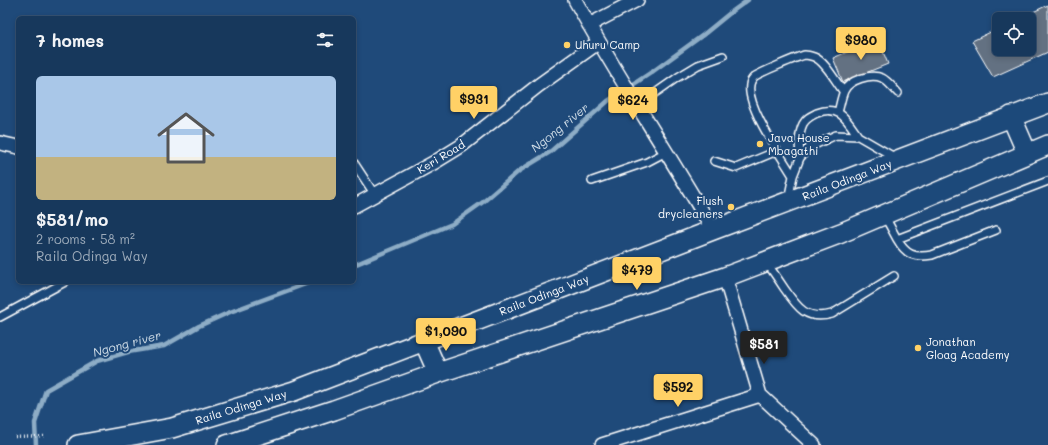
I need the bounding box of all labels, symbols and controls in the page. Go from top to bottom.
map controls [992,12,1036,56]
button: locate [992,12,1036,56]
pin: $980 [837,27,885,61]
text: 7 homes [36,29,104,51]
icon: filters [314,29,336,51]
text: $980 [845,31,877,48]
place label: Uhuru Camp [575,37,640,52]
marker: Uhuru Camp [562,40,572,50]
pin: $931 [450,86,498,120]
pin: $624 [609,87,657,121]
text: $931 [459,90,489,107]
text: $624 [617,91,649,108]
water label: Ngong river [527,99,592,155]
icon: home [150,102,222,174]
place label: Java House Mbagathi [768,130,830,158]
street label: Keri Road [414,136,467,177]
marker: Java House Mbagathi [755,139,765,149]
street label: Raila Odinga Way [800,155,894,203]
place label: Flush drycleaners [658,193,723,221]
marker: Flush drycleaners [726,202,736,212]
text: $581/mo [36,208,108,230]
text: 2 rooms · 58 m² [36,230,135,247]
text: Raila Odinga Way [36,247,148,264]
pin: $479 [613,257,661,291]
text: $479 [621,261,653,278]
street label: Raila Odinga Way [497,270,591,318]
pin: $1,090 [413,318,479,352]
text: $1,090 [425,322,467,339]
water label: Ngong river [91,326,163,360]
pin: $581 [740,331,788,365]
place label: Jonathan Gloag Academy [926,334,1010,362]
text: $581 [749,335,779,352]
marker: Jonathan Gloag Academy [913,343,923,353]
pin: $592 [654,374,702,408]
text: $592 [663,378,693,395]
street label: Raila Odinga Way [193,385,289,428]

